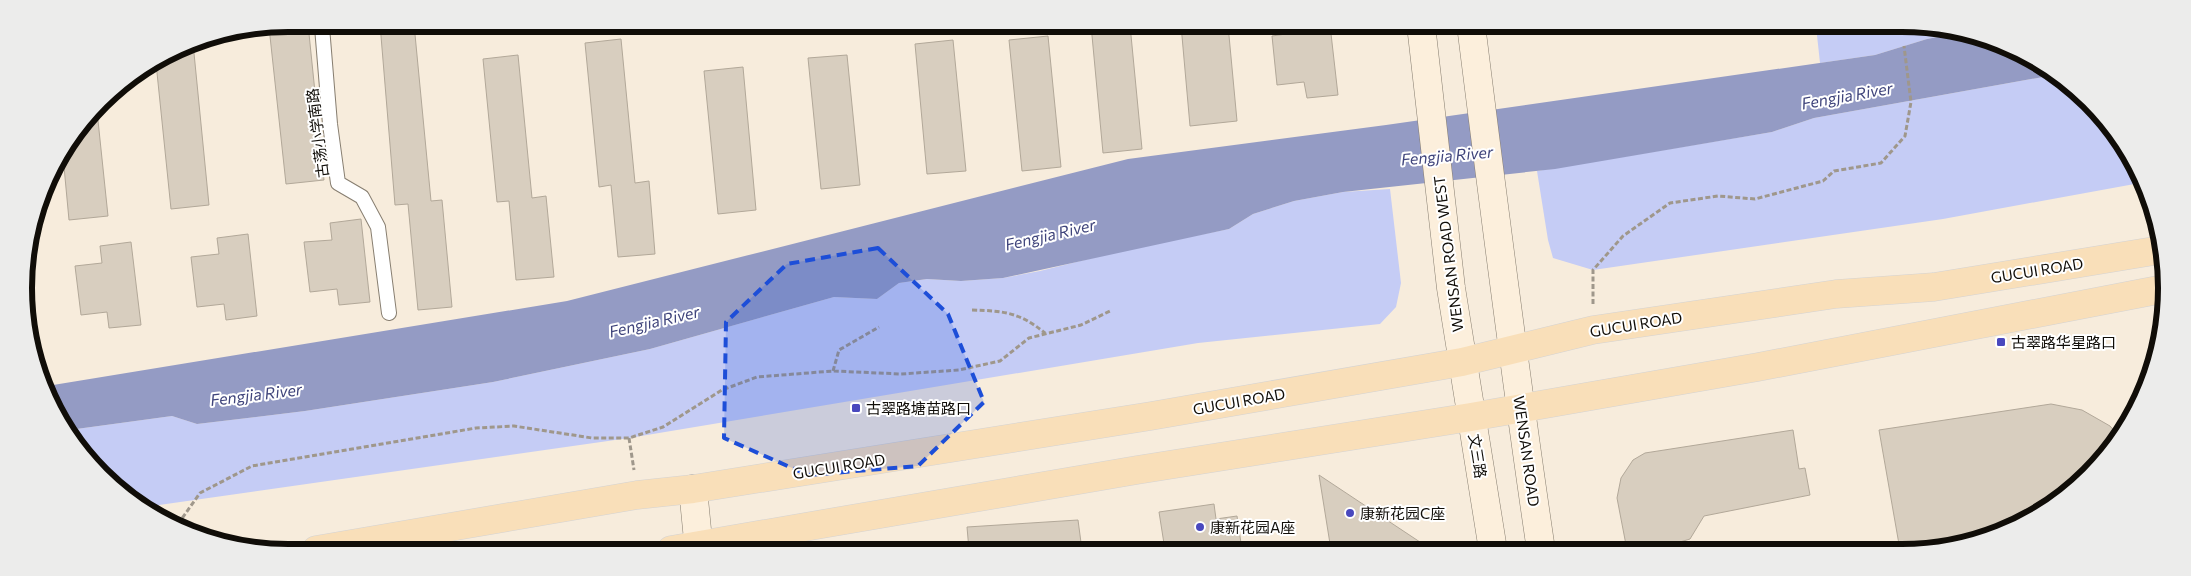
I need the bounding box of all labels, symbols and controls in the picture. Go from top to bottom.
water label: Fengjia River [1800,78,1895,112]
street label: 古荡小学南路 [303,87,331,179]
water label: Fengjia River [1400,141,1494,168]
street label: WENSAN ROAD WEST [1429,175,1467,333]
water label: Fengjia River [1003,214,1098,254]
street label: GUCUI ROAD [1990,254,2084,286]
water label: Fengjia River [607,301,702,341]
street label: GUCUI ROAD [1589,308,1683,340]
place label: 古翠路华星路口 [2011,333,2116,351]
marker: 古翠路华星路口 [1995,336,2007,348]
water label: Fengjia River [209,379,304,409]
street label: GUCUI ROAD [1192,384,1286,418]
street label: WENSAN ROAD [1510,394,1544,508]
place label: 古翠路塘苗路口 [866,399,971,417]
marker: 古翠路塘苗路口 [850,402,862,414]
street label: 文三路 [1466,432,1490,480]
street label: GUCUI ROAD [792,450,886,482]
place label: 康新花园C座 [1360,504,1445,522]
marker: 康新花园C座 [1344,507,1356,519]
place label: 康新花园A座 [1210,518,1295,536]
marker: 康新花园A座 [1194,521,1206,533]

